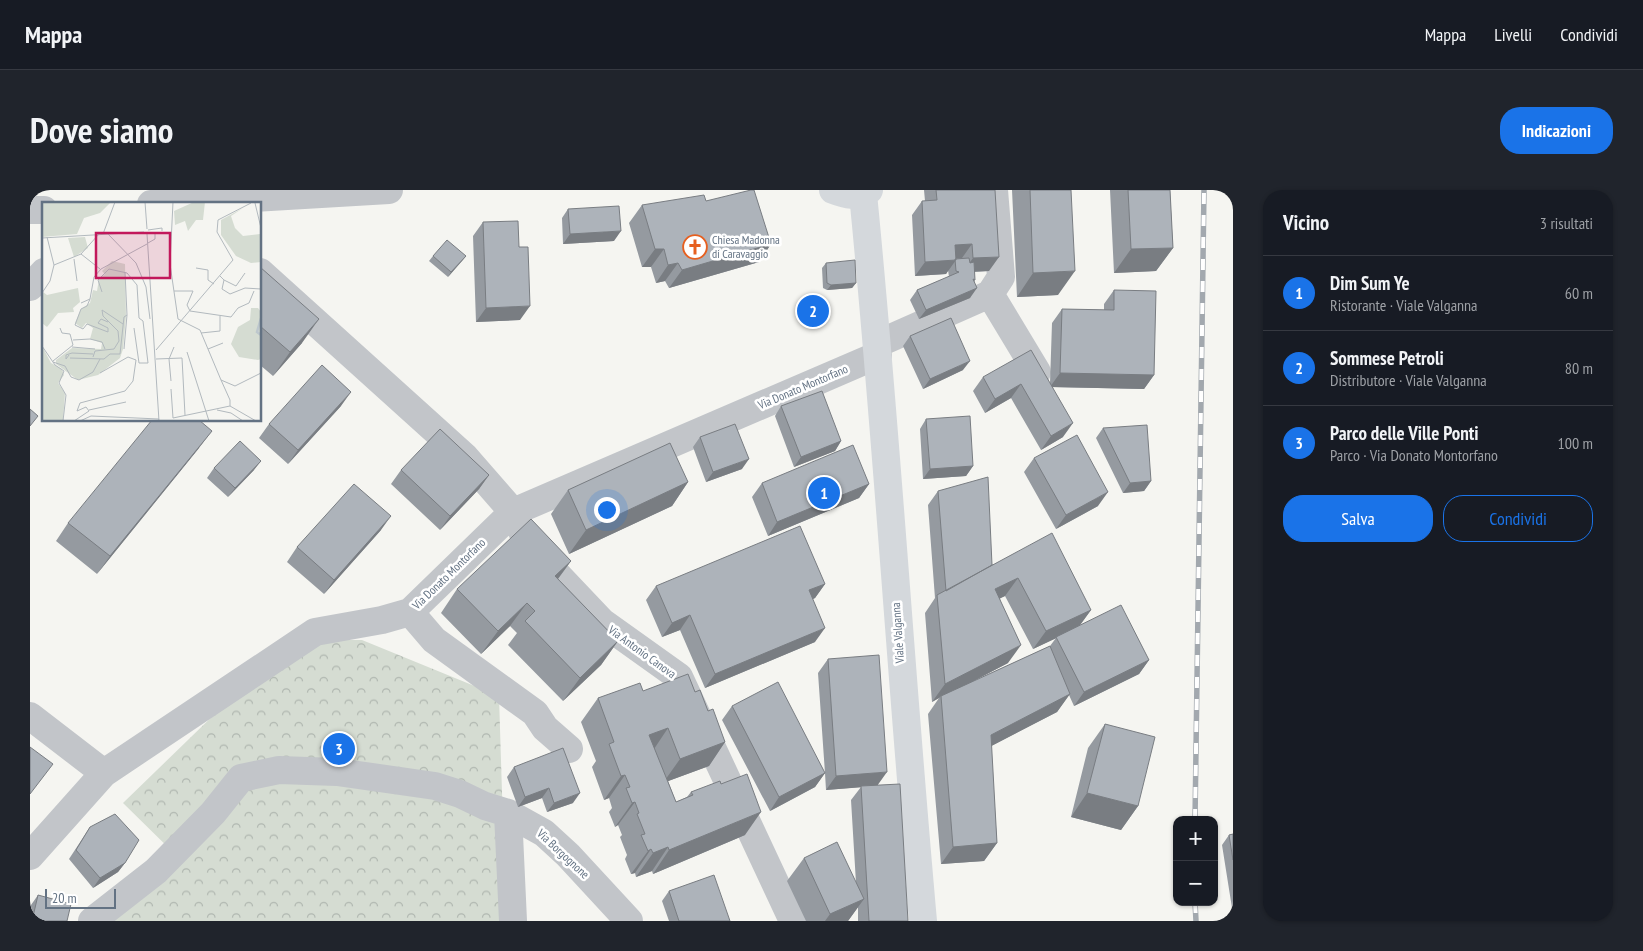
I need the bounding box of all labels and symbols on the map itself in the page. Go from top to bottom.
inset map [42,202,261,421]
place label: Chiesa Madonna di Caravaggio [712,232,780,261]
church icon: Chiesa Madonna di Caravaggio [682,234,708,260]
pin: 2 [797,292,829,330]
street label: Via Donato Montorfano [755,361,850,413]
pin: 1 [808,474,840,512]
your location [594,497,620,523]
street label: Via Donato Montorfano [408,535,488,613]
street label: Viale Valganna [888,602,907,665]
street label: Via Antonio Canova [605,621,679,681]
pin: 3 [323,730,355,768]
street label: Via Borgognone [533,825,593,882]
scale bar [45,886,116,909]

